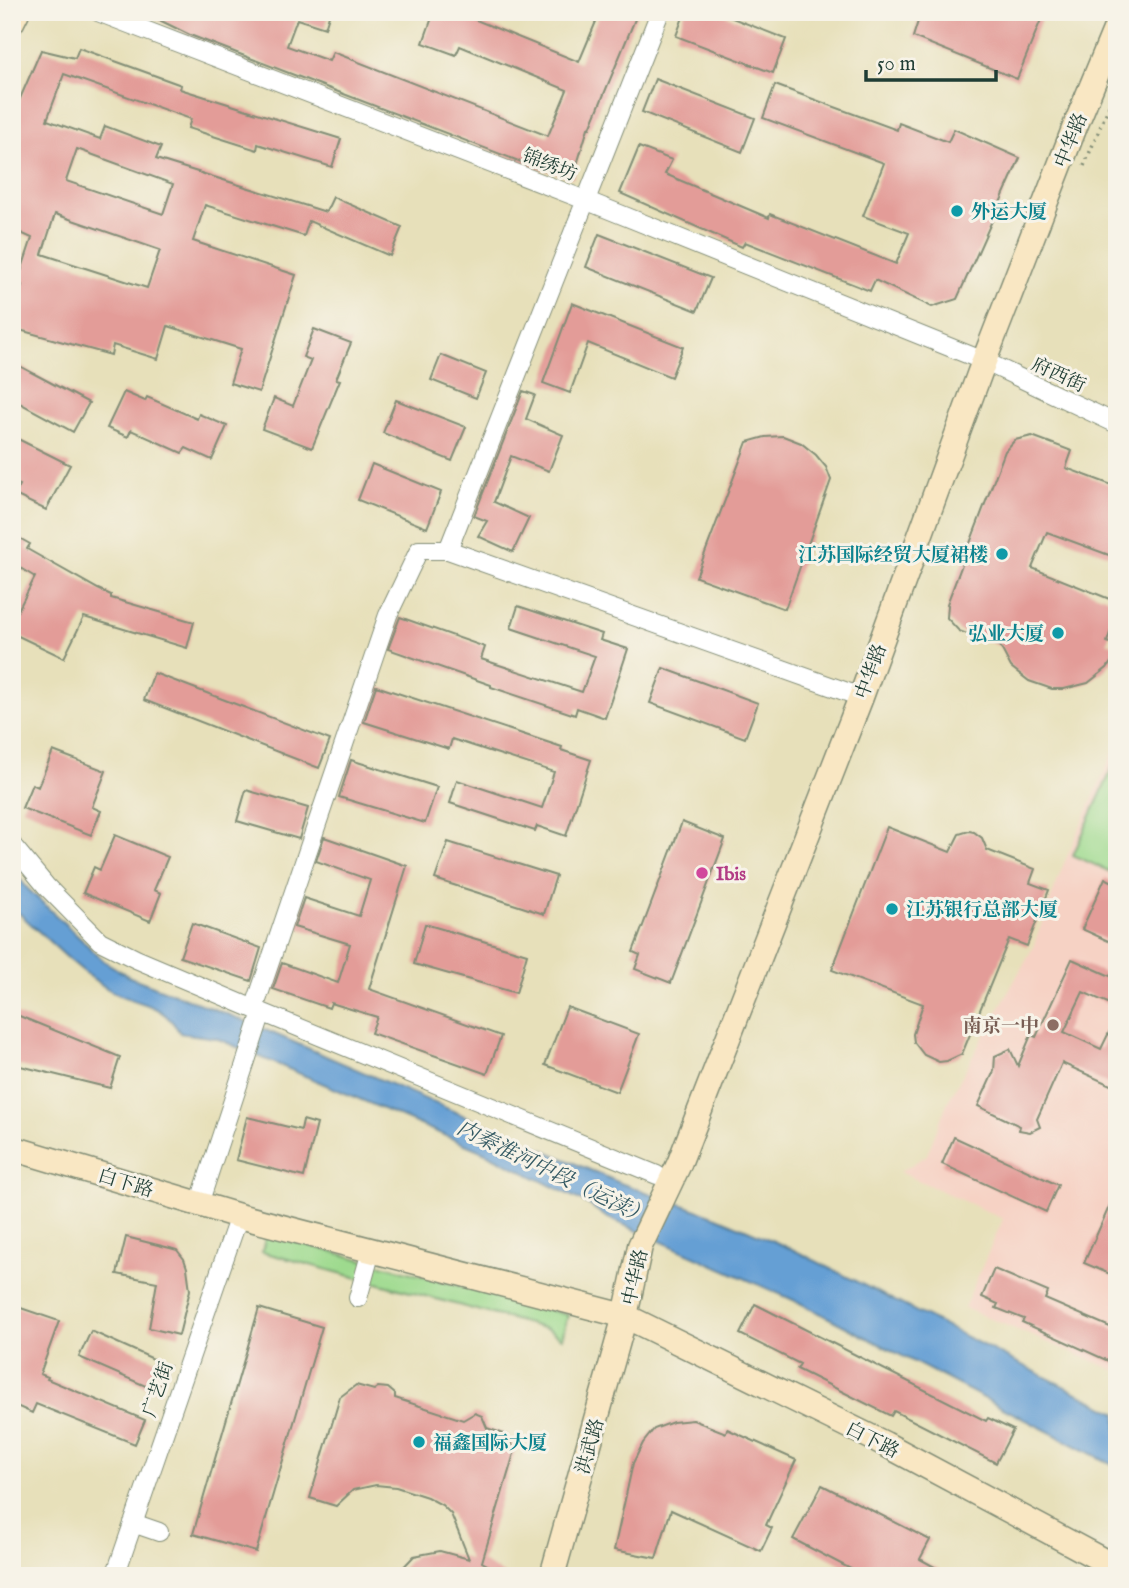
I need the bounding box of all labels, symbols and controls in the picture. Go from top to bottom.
scale bar [866,38,996,82]
text: 50 m [877,51,916,78]
street label: 中华路 [1050,110,1094,172]
street label: 锦绣坊 [518,144,580,187]
place label: 外运大厦 [971,201,1047,225]
marker: 外运大厦 [949,203,965,219]
street label: 府西街 [1027,353,1089,399]
place label: 江苏国际经贸大厦裙楼 [798,544,988,568]
marker: 江苏国际经贸大厦裙楼 [994,546,1010,562]
place label: 弘业大厦 [968,623,1044,647]
marker: 弘业大厦 [1050,625,1066,641]
street label: 中华路 [851,641,893,703]
place label: Ibis [716,863,746,887]
marker: Ibis [694,865,710,881]
place label: 江苏银行总部大厦 [906,899,1058,923]
marker: 江苏银行总部大厦 [884,901,900,917]
place label: 南京一中 [963,1015,1039,1039]
marker: 南京一中 [1045,1017,1061,1033]
water label: 内秦淮河中段（运渎） [452,1115,653,1232]
street label: 白下路 [95,1164,156,1204]
street label: 中华路 [618,1247,654,1308]
street label: 广艺街 [138,1359,180,1421]
street label: 洪武路 [572,1416,610,1477]
street label: 白下路 [841,1417,903,1464]
place label: 福鑫国际大厦 [433,1432,547,1456]
marker: 福鑫国际大厦 [411,1434,427,1450]

